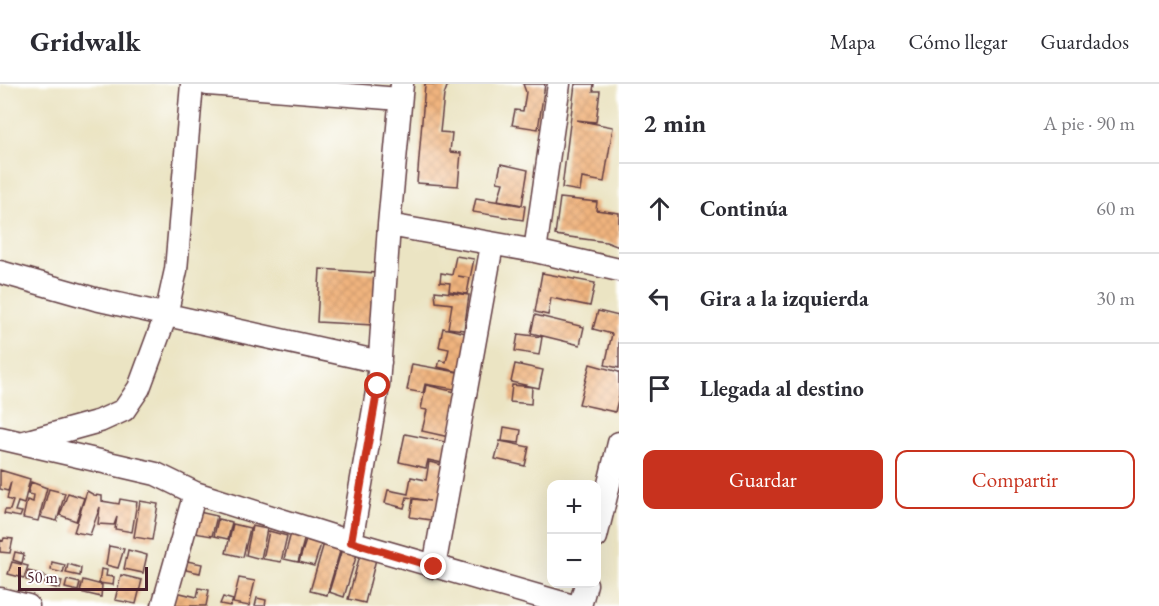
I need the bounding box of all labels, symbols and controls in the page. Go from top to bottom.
text: Gridwalk [30,23,141,59]
text: Mapa [830,28,875,55]
text: Cómo llegar [908,28,1007,55]
text: Guardados [1040,28,1129,55]
text: 2 min [643,106,706,140]
text: A pie · 90 m [1043,110,1135,136]
icon: ahead [643,192,676,225]
text: Continúa [700,194,788,223]
text: 60 m [1096,195,1135,221]
icon: left [643,282,676,315]
text: Gira a la izquierda [700,284,869,313]
text: 30 m [1096,285,1135,311]
route start [364,372,390,398]
icon: arrive [643,372,676,405]
text: Llegada al destino [700,374,864,403]
button: Guardar [643,450,883,509]
button: Compartir [895,450,1135,509]
map controls [547,480,601,588]
button: + [547,480,601,534]
button: − [547,534,601,588]
route end [420,553,446,579]
scale bar [18,564,148,592]
text: 50 m [27,567,58,588]

